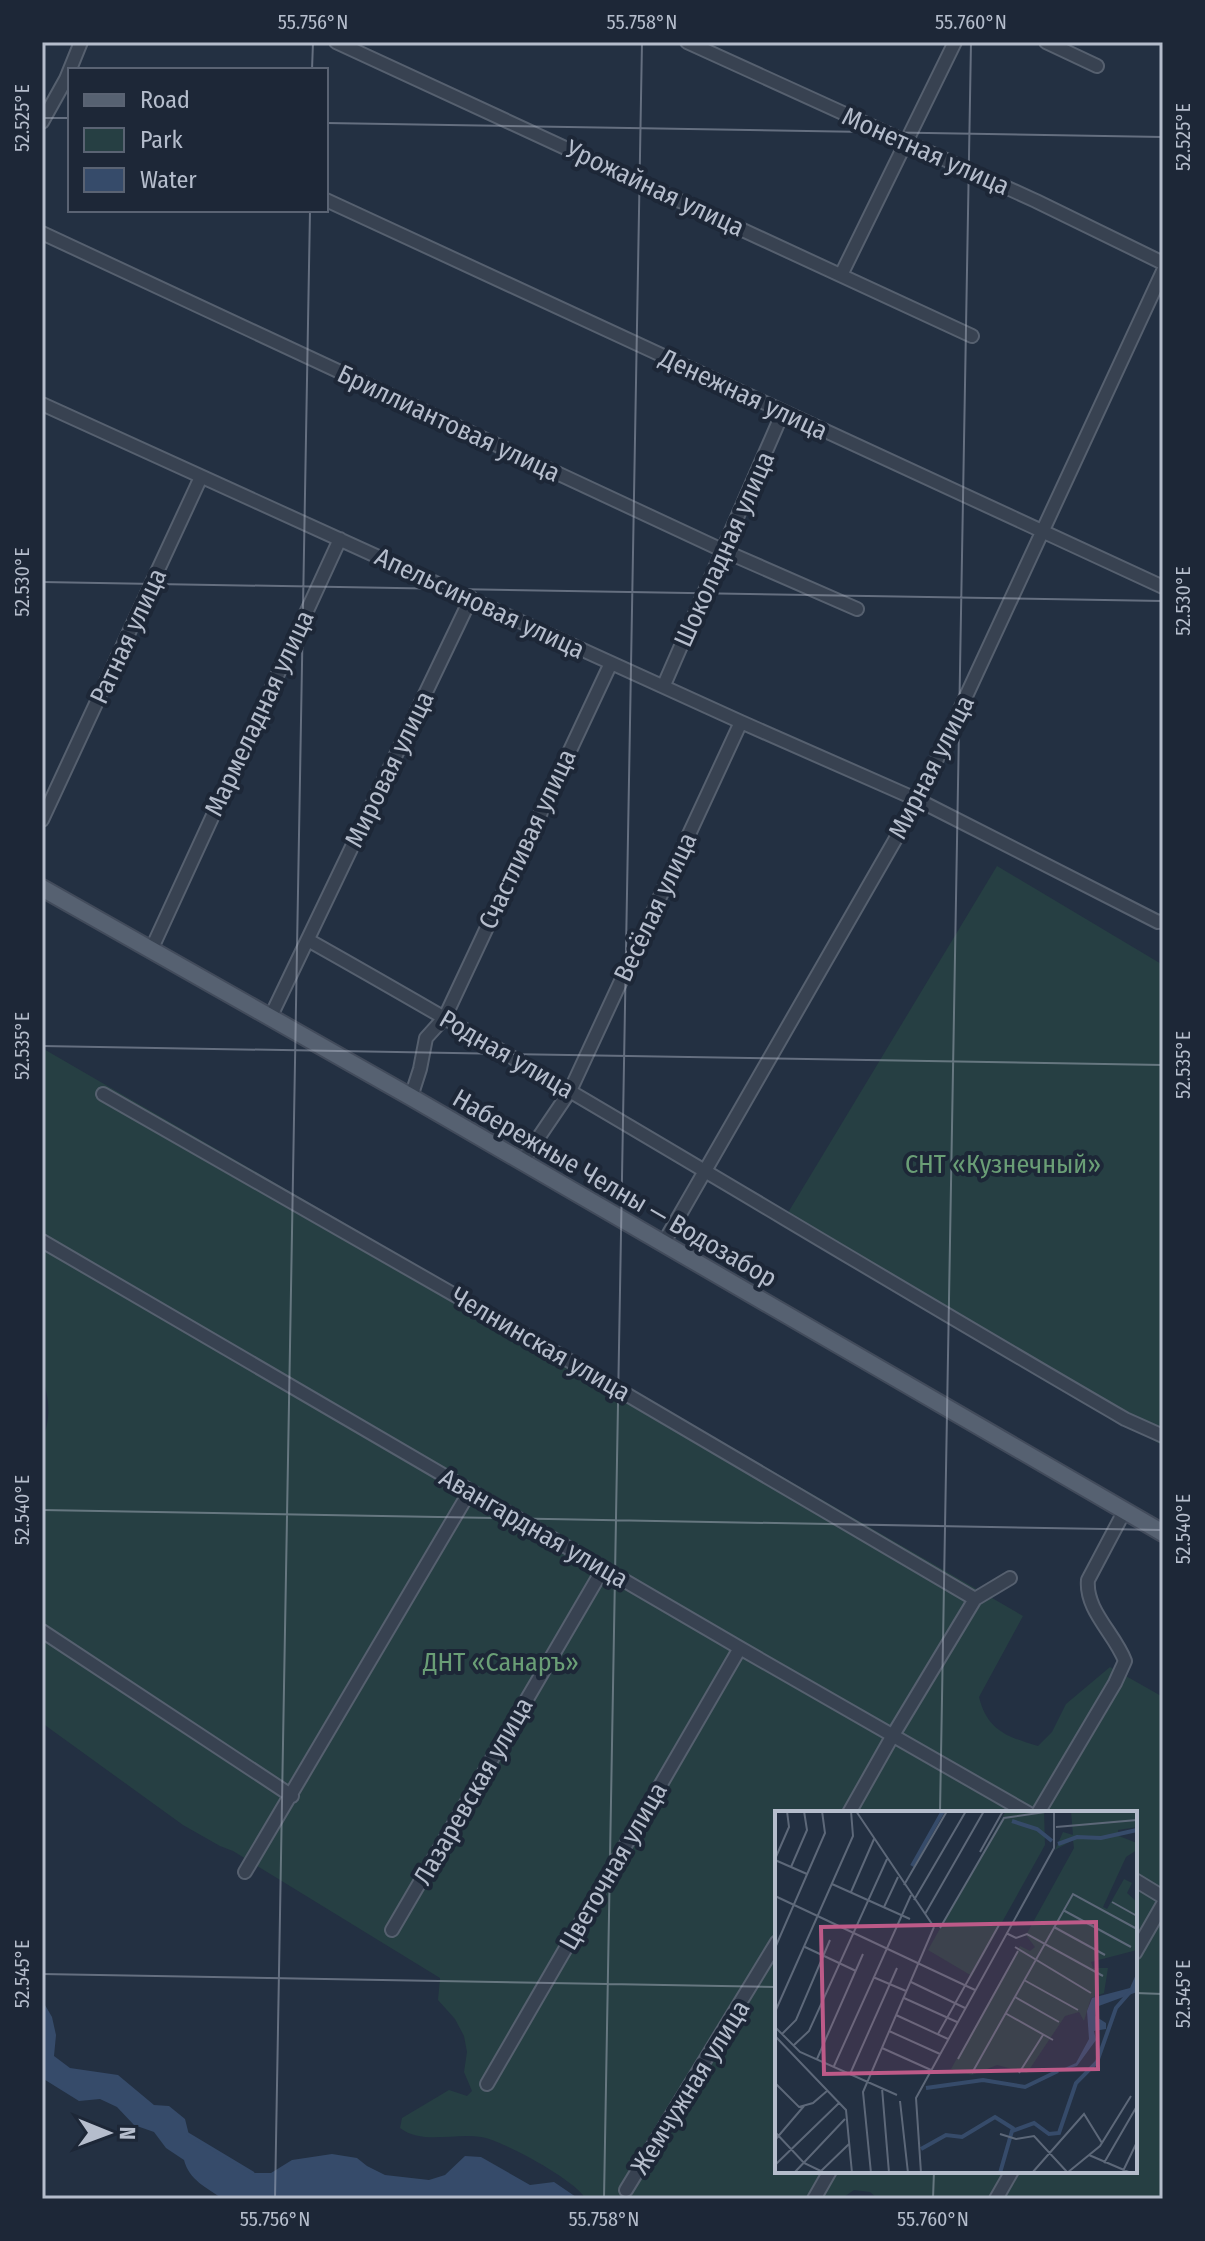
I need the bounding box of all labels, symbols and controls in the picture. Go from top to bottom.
text: 55.756°N [278,10,348,34]
text: 55.758°N [606,10,678,34]
text: 55.760°N [935,10,1007,34]
legend [68,68,328,212]
text: 52.525°E [10,84,34,152]
text: Road [140,86,190,114]
street label: Монетная улица [837,101,1014,202]
text: 52.525°E [1171,103,1195,171]
text: Park [140,126,183,154]
street label: Урожайная улица [560,133,749,243]
text: Water [140,166,197,194]
street label: Денежная улица [654,342,832,447]
street label: Бриллиантовая улица [333,358,565,489]
street label: Шоколадная улица [668,447,781,652]
street label: Апельсиновая улица [370,541,590,666]
text: 52.530°E [10,547,34,617]
street label: Ратная улица [84,564,173,709]
text: 52.530°E [1171,566,1195,636]
street label: Мармеладная улица [198,605,321,821]
street label: Мировая улица [338,686,441,852]
street label: Мирная улица [882,690,981,844]
street label: Счастливая улица [472,744,583,934]
street label: Весёлая улица [607,828,703,987]
street label: Родная улица [434,1003,579,1105]
text: 52.535°E [10,1012,34,1080]
text: 52.535°E [1171,1031,1195,1099]
street label: Набережные Челны — Водозабор [447,1083,782,1294]
park label: СНТ «Кузнечный» [905,1149,1101,1180]
street label: Челнинская улица [446,1281,636,1408]
street label: Авангардная улица [434,1462,633,1595]
text: 52.540°E [10,1475,34,1545]
text: 52.540°E [1171,1494,1195,1564]
park label: ДНТ «Санаръ» [422,1647,579,1678]
street label: Лазаревская улица [407,1692,540,1891]
street label: Цветочная улица [553,1777,674,1955]
inset map [775,1811,1137,2173]
text: 52.545°E [10,1940,34,2008]
text: 52.545°E [1171,1960,1195,2028]
street label: Жемчужная улица [625,1995,756,2180]
north arrow [68,2093,148,2173]
text: N [114,2127,141,2140]
text: 55.756°N [240,2207,310,2231]
text: 55.758°N [568,2207,640,2231]
text: 55.760°N [897,2207,969,2231]

